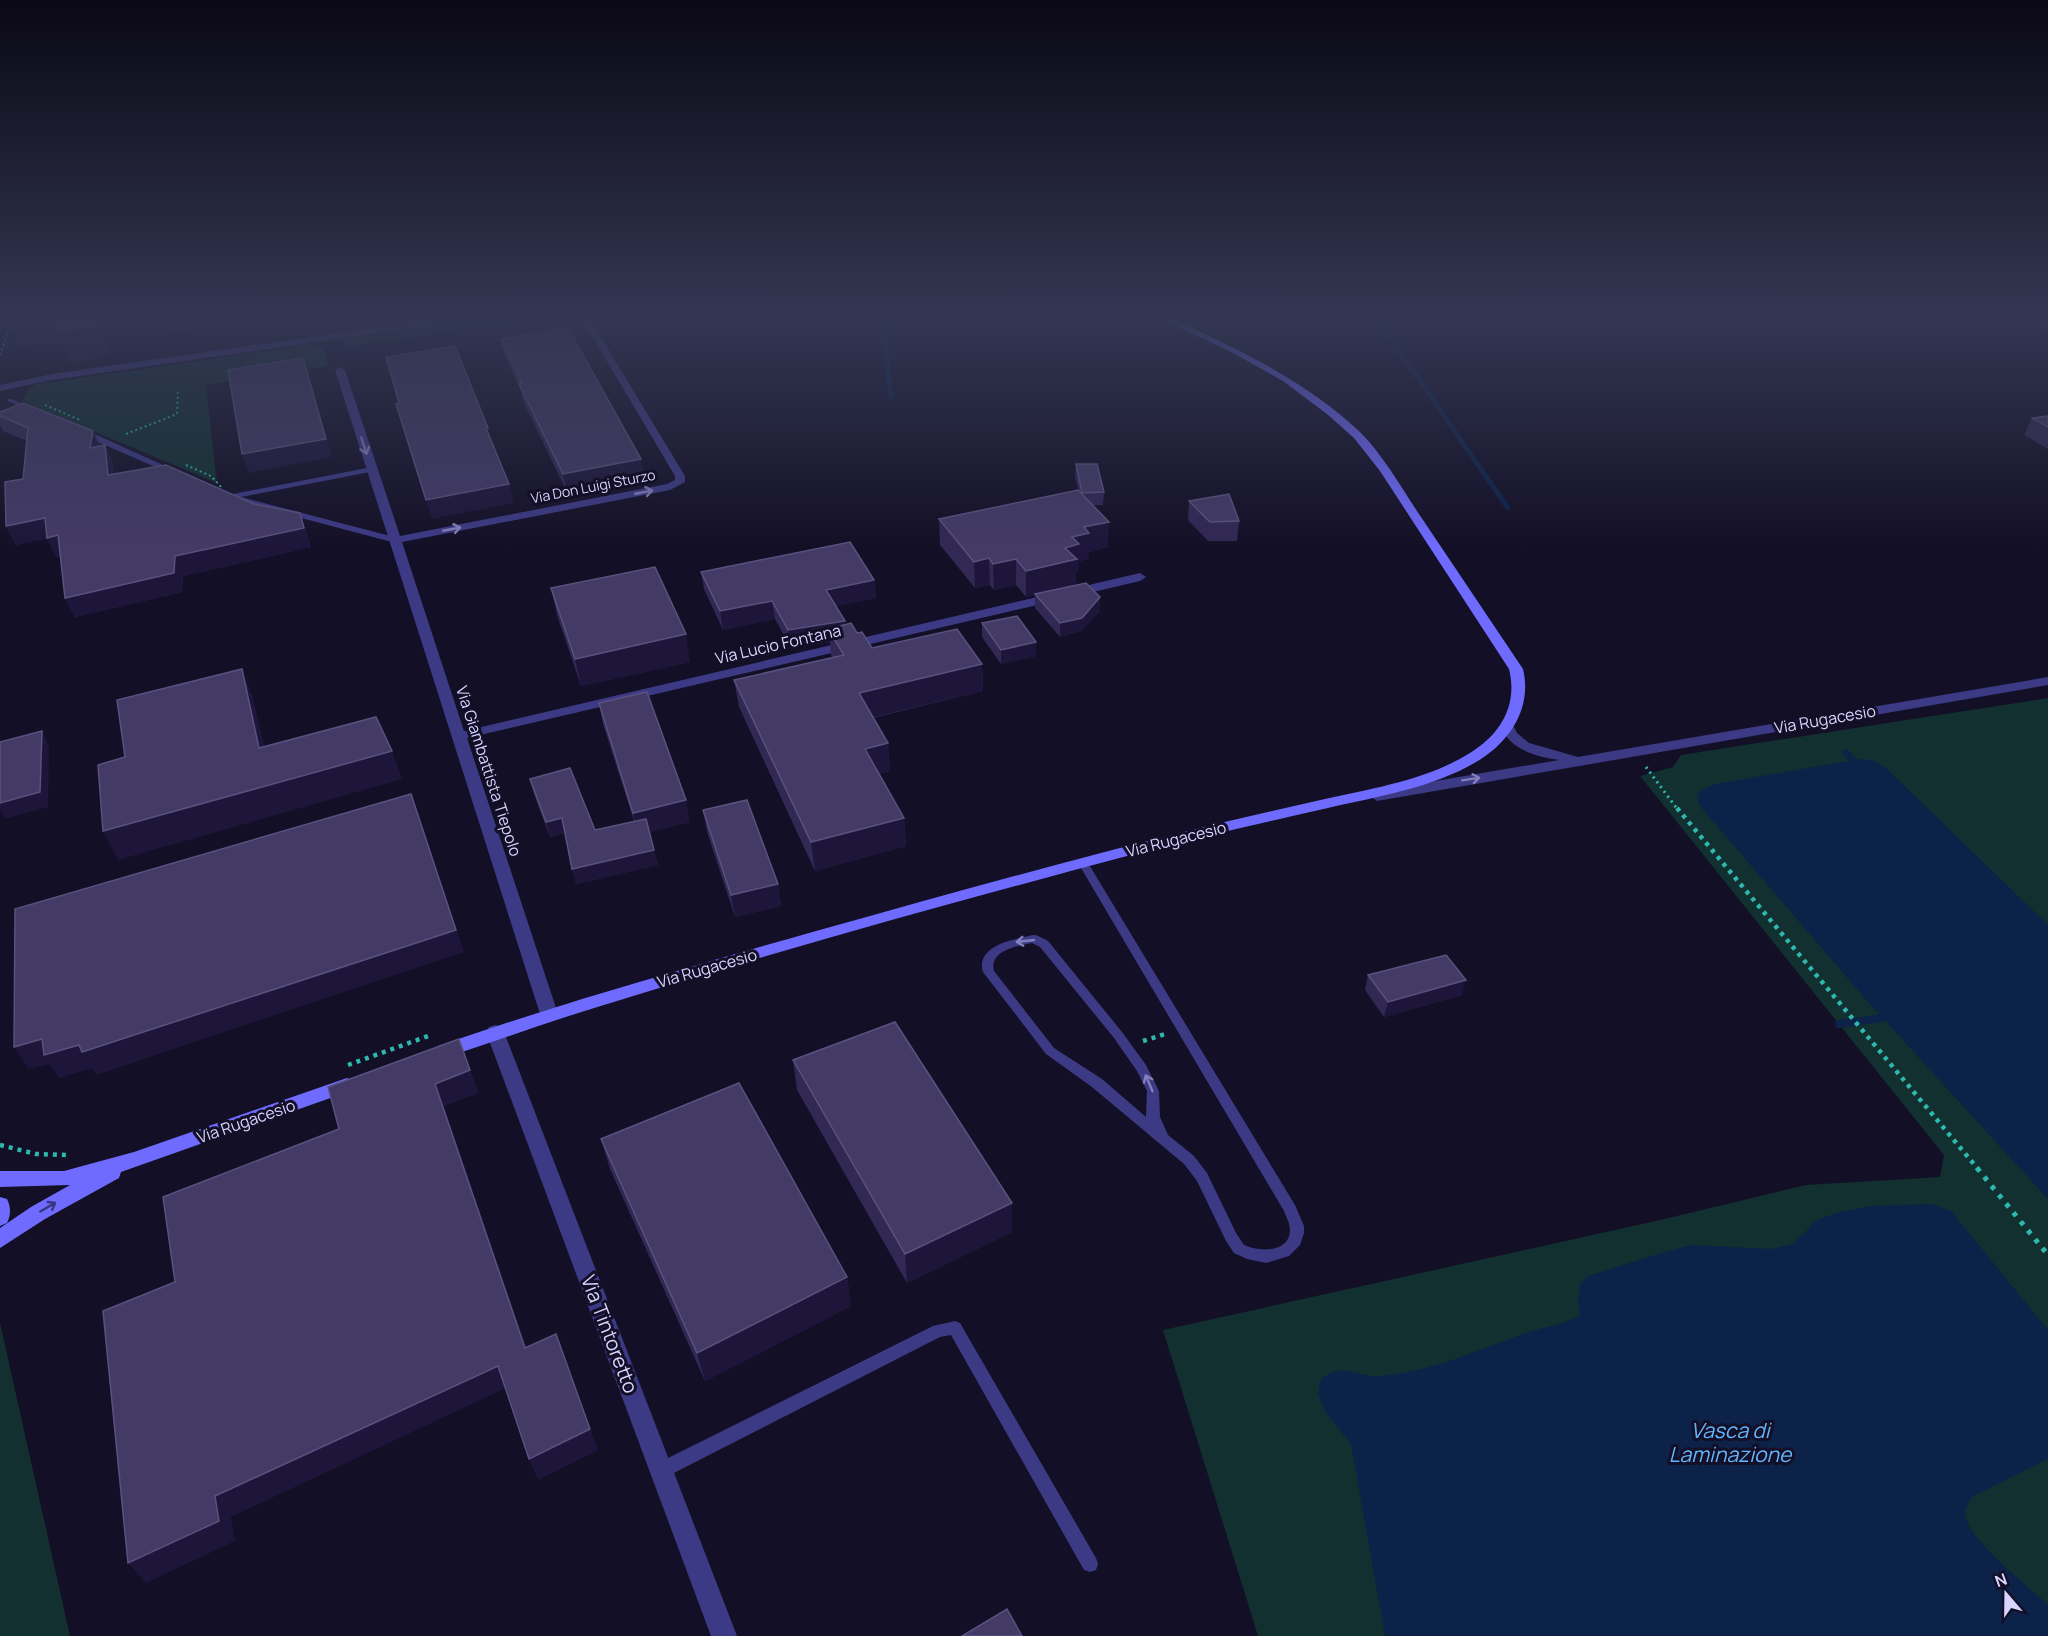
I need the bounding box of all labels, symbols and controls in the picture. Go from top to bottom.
one-way arrow [359,436,370,455]
street label: Via Don Luigi Sturzo [529,465,657,507]
one-way arrow [633,486,653,497]
one-way arrow [442,523,462,534]
street label: Via Lucio Fontana [713,619,843,669]
street label: Via Giambattista Tiepolo [451,683,527,859]
street label: Via Rugacesio [1773,699,1877,739]
one-way arrow [1460,774,1480,785]
street label: Via Rugacesio [1124,816,1228,862]
one-way arrow [1016,936,1036,947]
street label: Via Rugacesio [655,943,759,993]
one-way arrow [1143,1074,1154,1092]
street label: Via Rugacesio [194,1094,298,1148]
one-way arrow [39,1200,56,1212]
street label: Via Tintoretto [575,1271,645,1397]
water label: Vasca di Laminazione [1669,1416,1793,1468]
north arrow [1976,1564,2036,1624]
text: N [1992,1568,2010,1592]

